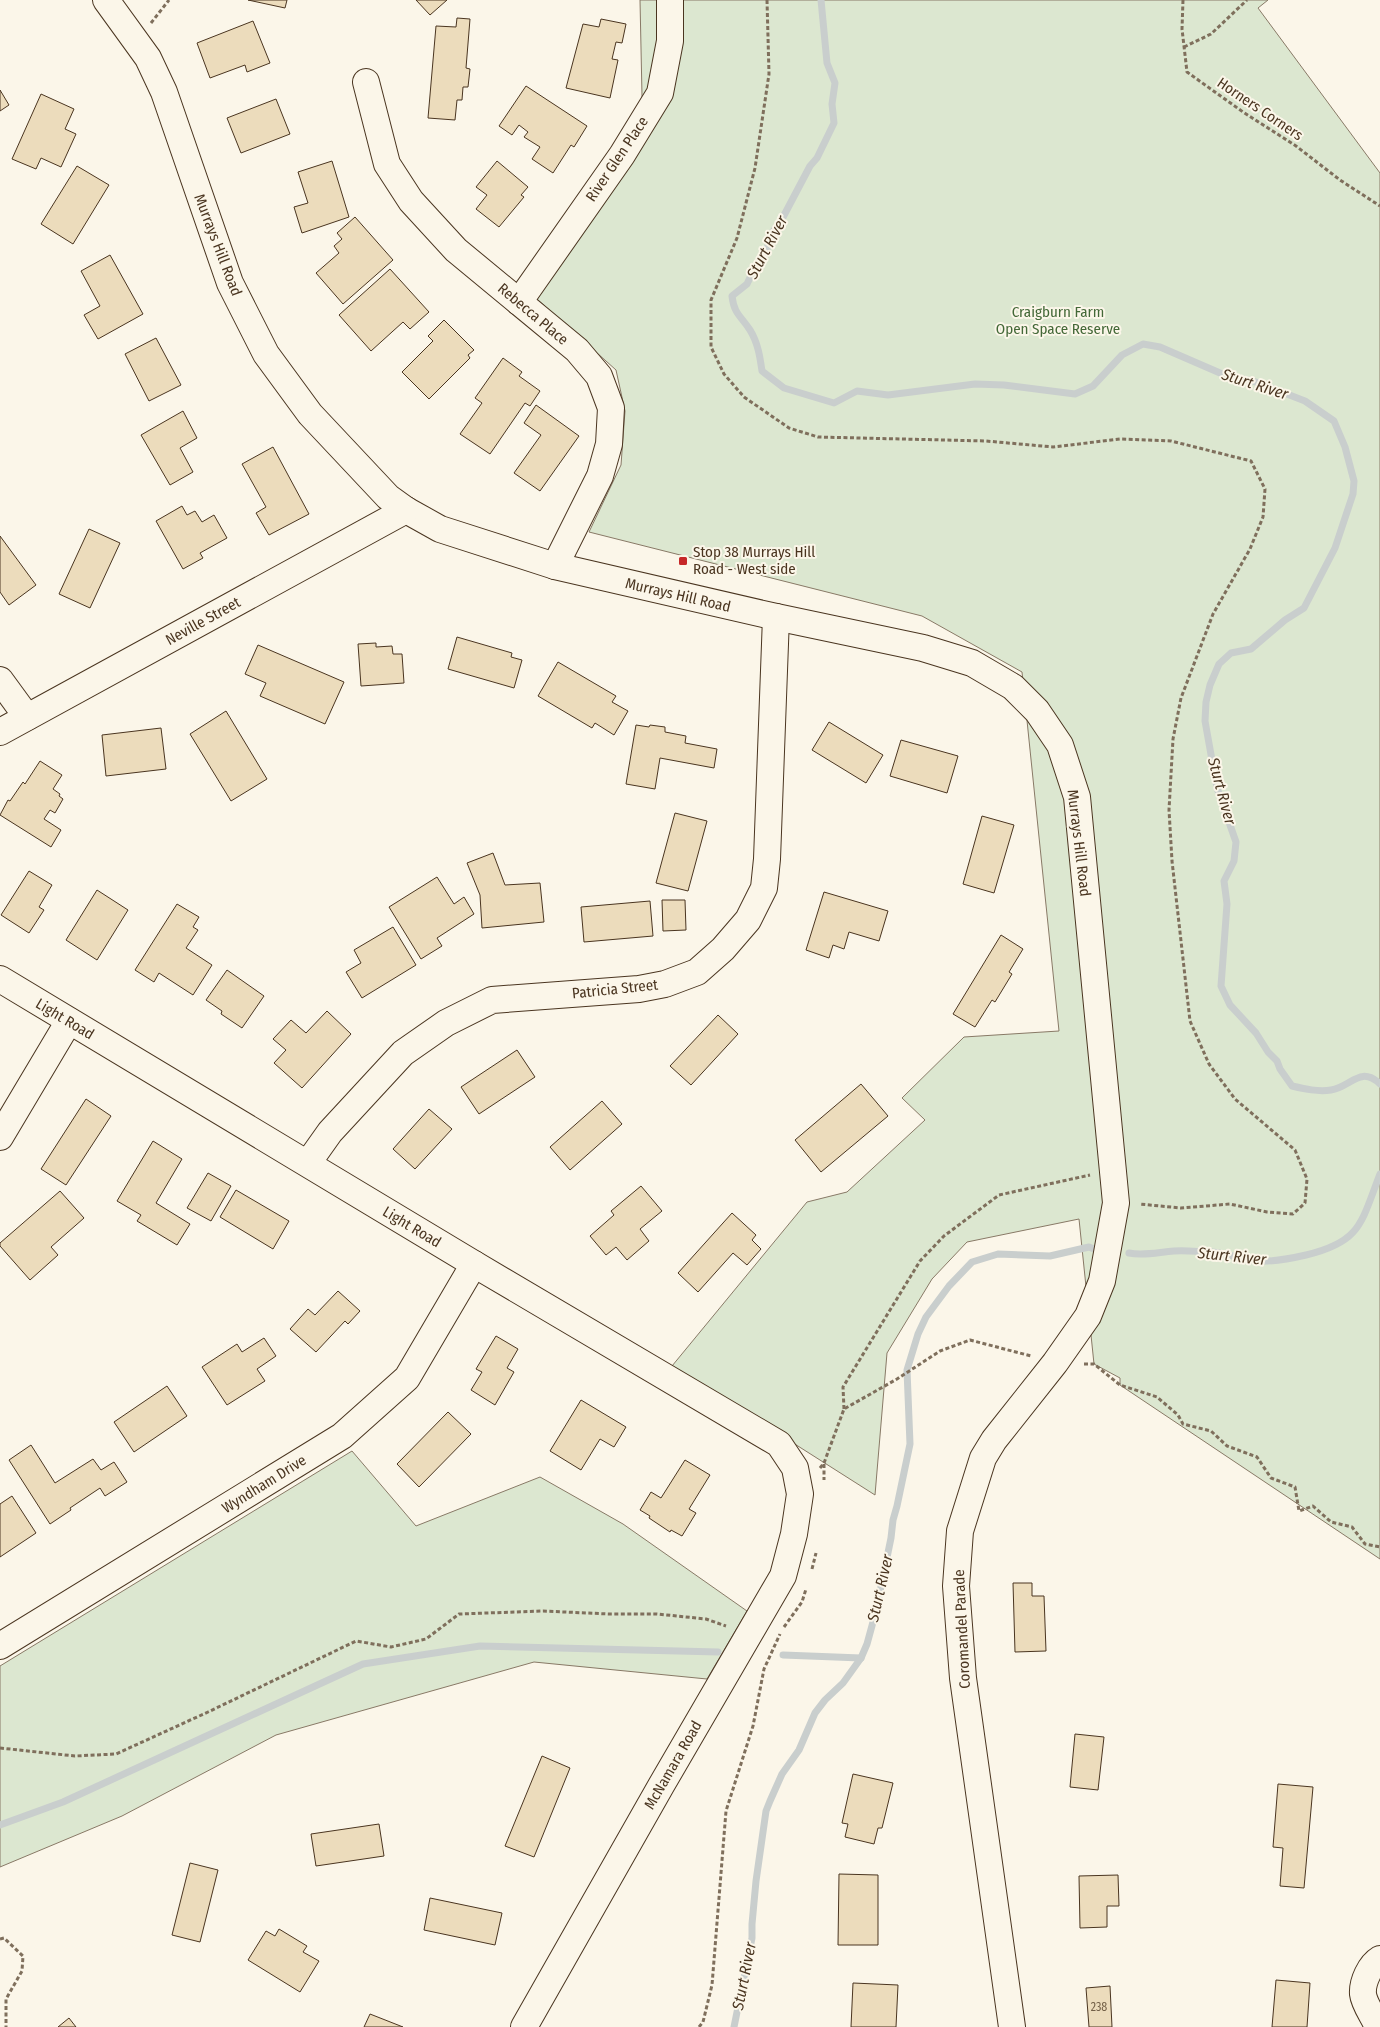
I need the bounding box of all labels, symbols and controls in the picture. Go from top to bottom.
street label: Horners Corners [1214,74,1306,144]
street label: River Glen Place [582,113,652,205]
street label: Murrays Hill Road [190,192,246,298]
water label: Sturt River [742,212,792,283]
street label: Rebecca Place [494,279,572,349]
park label: Craigburn Farm Open Space Reserve [996,303,1120,338]
water label: Sturt River [1218,364,1291,404]
place label: Stop 38 Murrays Hill Road - West side [693,543,815,578]
marker: Stop 38 Murrays Hill Road - West side [677,555,689,567]
street label: Murrays Hill Road [624,574,732,616]
street label: Neville Street [163,593,244,649]
water label: Sturt River [1204,754,1240,827]
street label: Murrays Hill Road [1064,789,1094,897]
street label: Patricia Street [571,976,659,1002]
street label: Light Road [33,995,97,1043]
street label: Light Road [380,1203,444,1251]
water label: Sturt River [1196,1243,1268,1269]
street label: Wyndham Drive [219,1451,309,1517]
water label: Sturt River [863,1552,897,1625]
street label: Coromandel Parade [950,1569,974,1689]
street label: McNamara Road [640,1718,706,1812]
water label: Sturt River [728,1940,760,2012]
house number: 238 [1091,2000,1107,2014]

